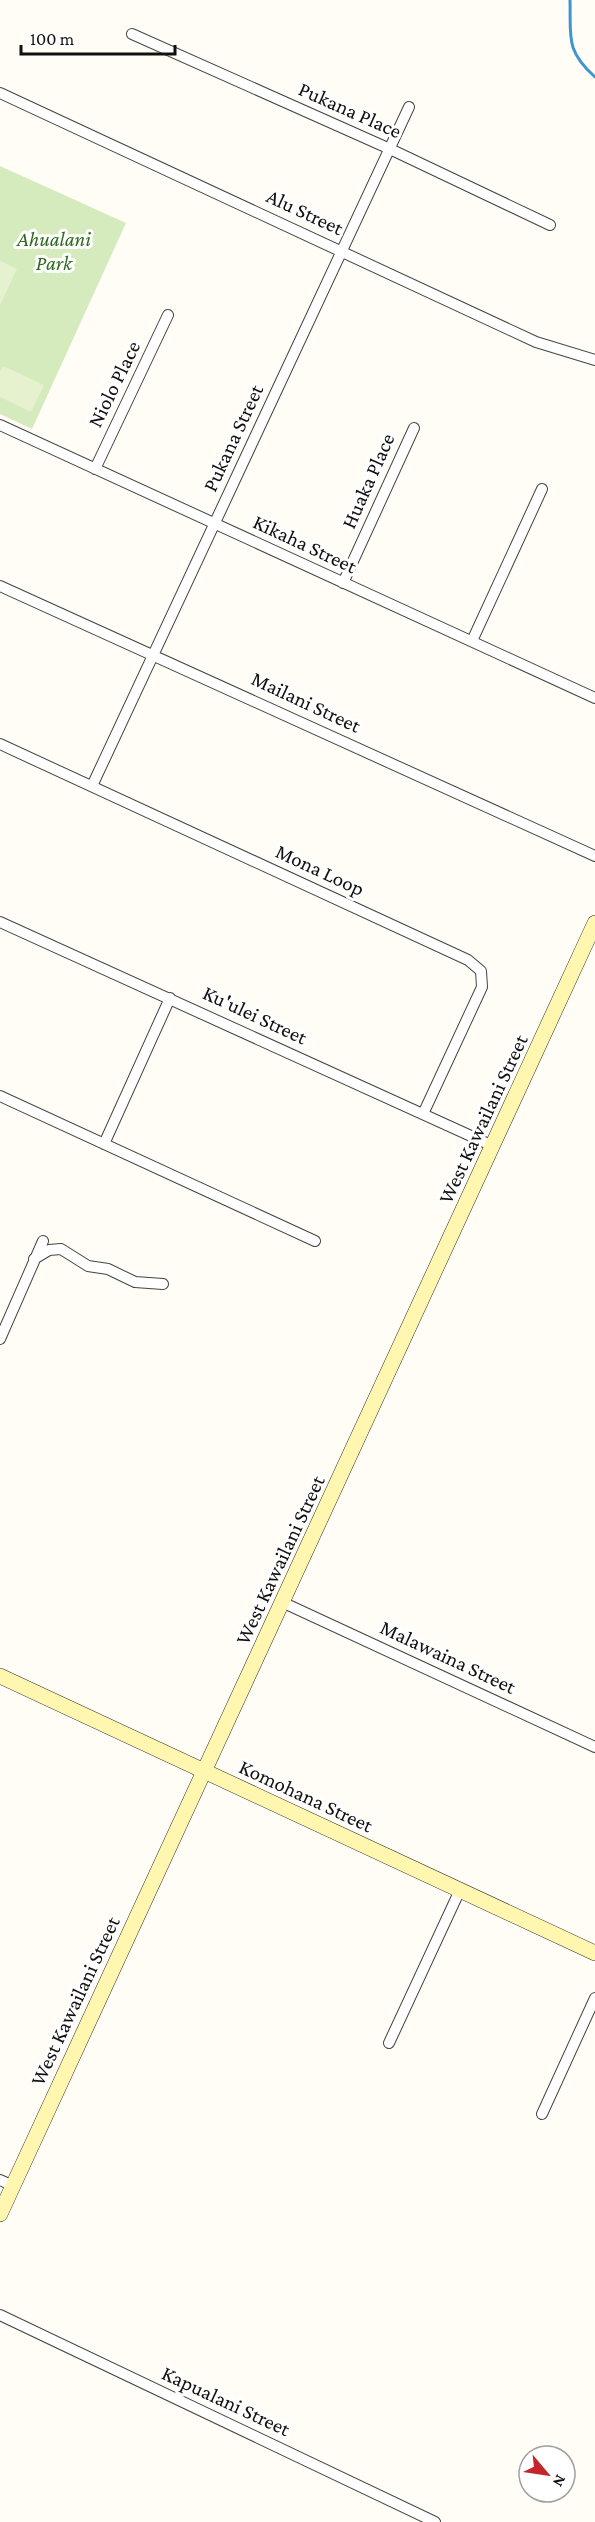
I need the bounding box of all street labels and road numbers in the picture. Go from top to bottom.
street label: Pukana Place [295,77,405,143]
street label: Alu Street [263,184,348,241]
street label: Niolo Place [83,337,145,431]
street label: Pukana Street [198,380,269,495]
street label: Huaka Place [336,430,400,532]
street label: Kikaha Street [249,510,361,579]
street label: Mailani Street [248,666,365,738]
street label: Mona Loop [272,839,368,901]
street label: Ku'ulei Street [199,980,312,1050]
street label: West Kawailani Street [433,1030,533,1207]
street label: West Kawailani Street [230,1471,330,1648]
street label: Malawaina Street [376,1615,521,1699]
street label: Komohana Street [235,1755,378,1838]
street label: West Kawailani Street [25,1912,125,2089]
street label: Kapualani Street [158,2361,295,2442]

